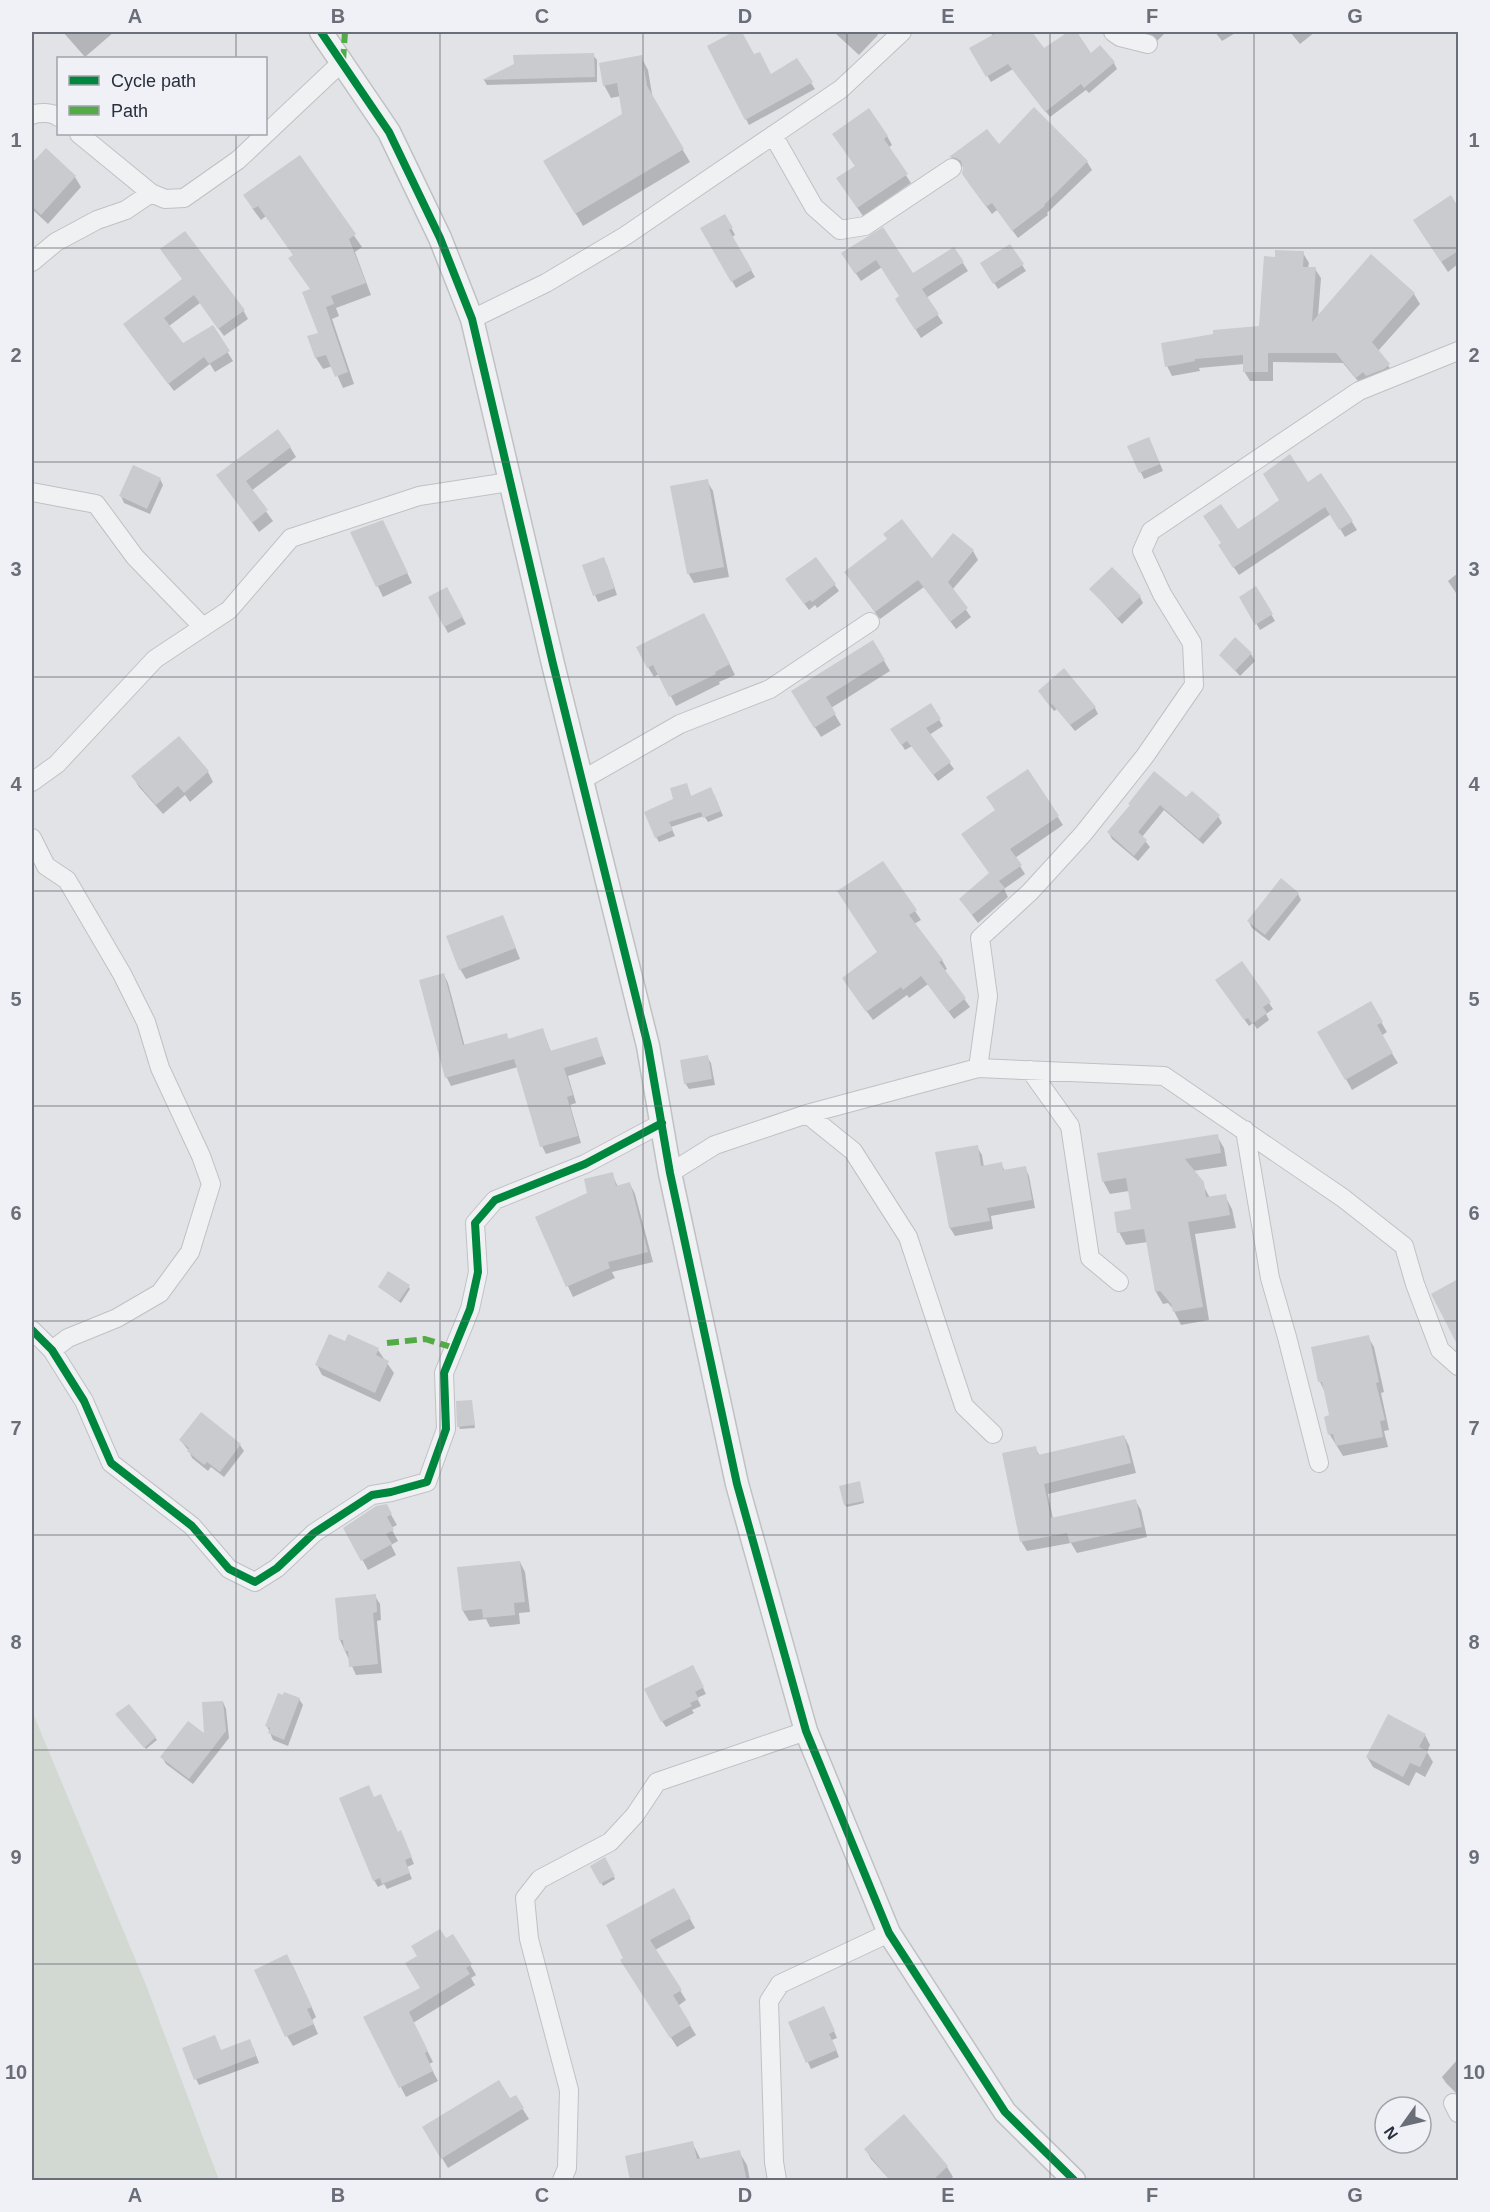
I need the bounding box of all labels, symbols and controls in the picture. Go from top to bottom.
text: A [128,5,142,27]
text: B [331,5,345,27]
text: C [535,5,549,27]
text: D [738,5,752,27]
text: E [941,5,955,27]
text: F [1146,5,1158,27]
text: G [1347,5,1363,27]
legend [57,57,267,135]
text: Cycle path [111,71,196,91]
text: Path [111,101,148,121]
text: 1 [10,129,22,151]
text: 1 [1468,129,1480,151]
text: 2 [10,344,22,366]
text: 2 [1468,344,1480,366]
text: 3 [10,558,22,580]
text: 3 [1468,558,1480,580]
text: 4 [10,773,22,795]
text: 4 [1468,773,1480,795]
text: 5 [10,988,22,1010]
text: 5 [1468,988,1480,1010]
text: 6 [10,1202,22,1224]
text: 6 [1468,1202,1480,1224]
text: 7 [10,1417,22,1439]
text: 7 [1468,1417,1480,1439]
text: 8 [10,1631,22,1653]
text: 8 [1468,1631,1480,1653]
text: 9 [10,1846,22,1868]
text: 9 [1468,1846,1480,1868]
text: 10 [5,2061,27,2083]
text: 10 [1463,2061,1485,2083]
north arrow [1373,2095,1433,2155]
text: N [1381,2124,1401,2143]
text: A [128,2184,142,2206]
text: B [331,2184,345,2206]
text: C [535,2184,549,2206]
text: D [738,2184,752,2206]
text: E [941,2184,955,2206]
text: F [1146,2184,1158,2206]
text: G [1347,2184,1363,2206]

